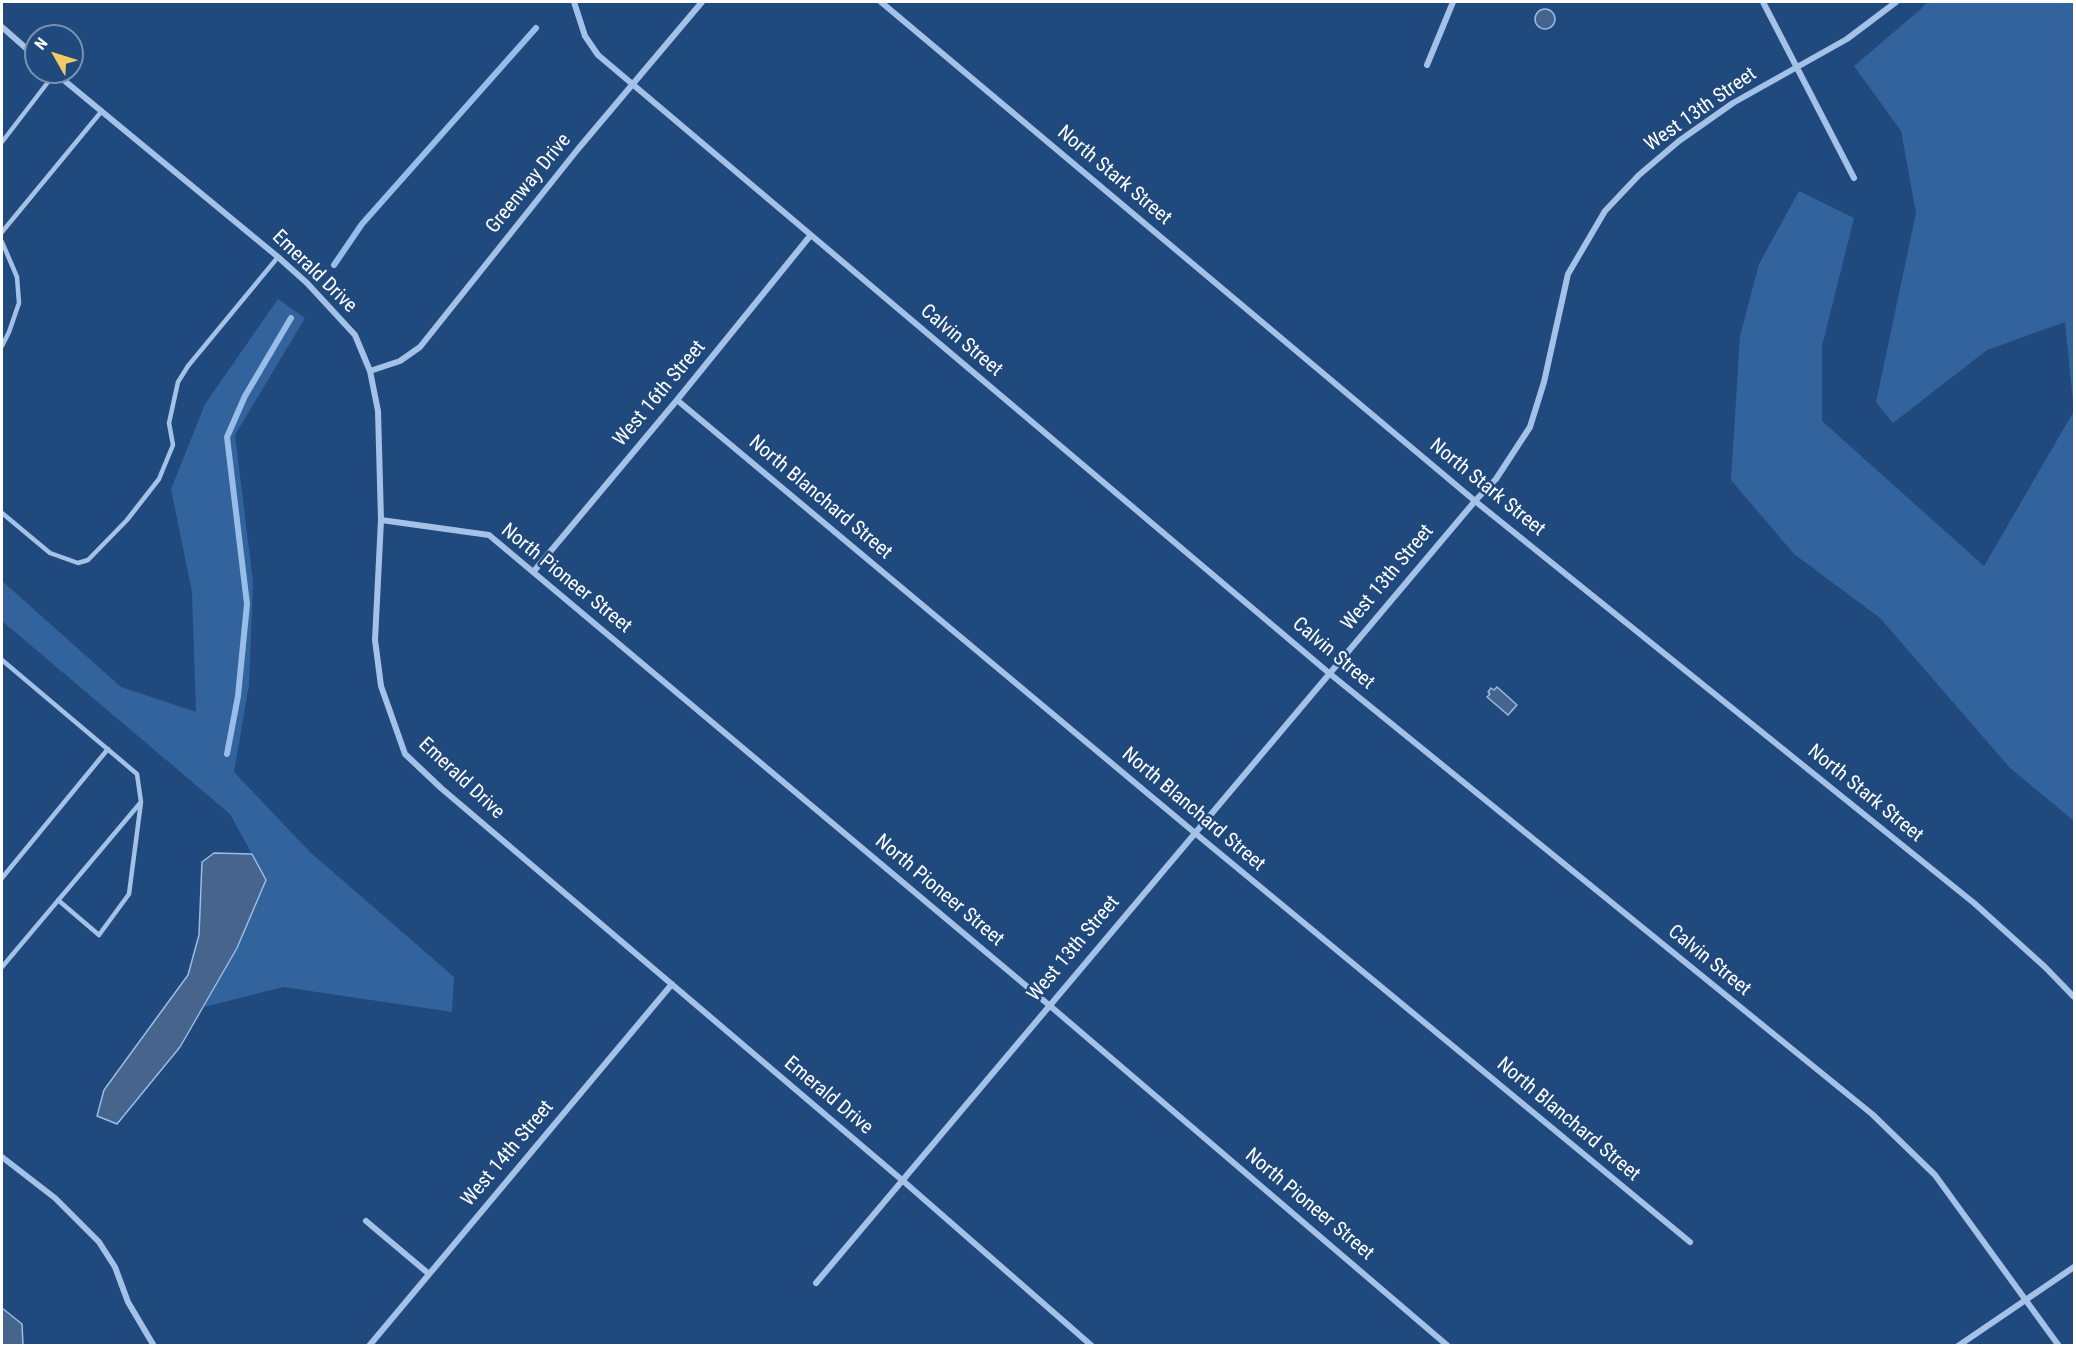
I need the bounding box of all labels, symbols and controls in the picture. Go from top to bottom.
north arrow [24,24,84,84]
text: N [31,34,52,53]
street label: West 13th Street [1641,63,1761,157]
street label: North Stark Street [1052,121,1176,231]
street label: Greenway Drive [481,129,577,239]
street label: Emerald Drive [267,226,361,318]
street label: Calvin Street [915,300,1007,382]
street label: West 16th Street [609,336,711,452]
street label: North Blanchard Street [743,431,897,565]
street label: North Stark Street [1424,434,1550,542]
street label: North Pioneer Street [496,519,636,639]
street label: West 13th Street [1337,520,1439,636]
street label: Calvin Street [1287,613,1379,695]
street label: Emerald Drive [413,733,509,825]
street label: North Stark Street [1802,740,1928,848]
street label: North Blanchard Street [1116,743,1270,877]
street label: North Pioneer Street [870,830,1008,952]
street label: West 13th Street [1023,891,1125,1007]
street label: Calvin Street [1663,920,1755,1002]
street label: Emerald Drive [779,1052,877,1140]
street label: North Blanchard Street [1491,1053,1645,1187]
street label: West 14th Street [457,1096,559,1212]
street label: North Pioneer Street [1240,1144,1378,1266]

